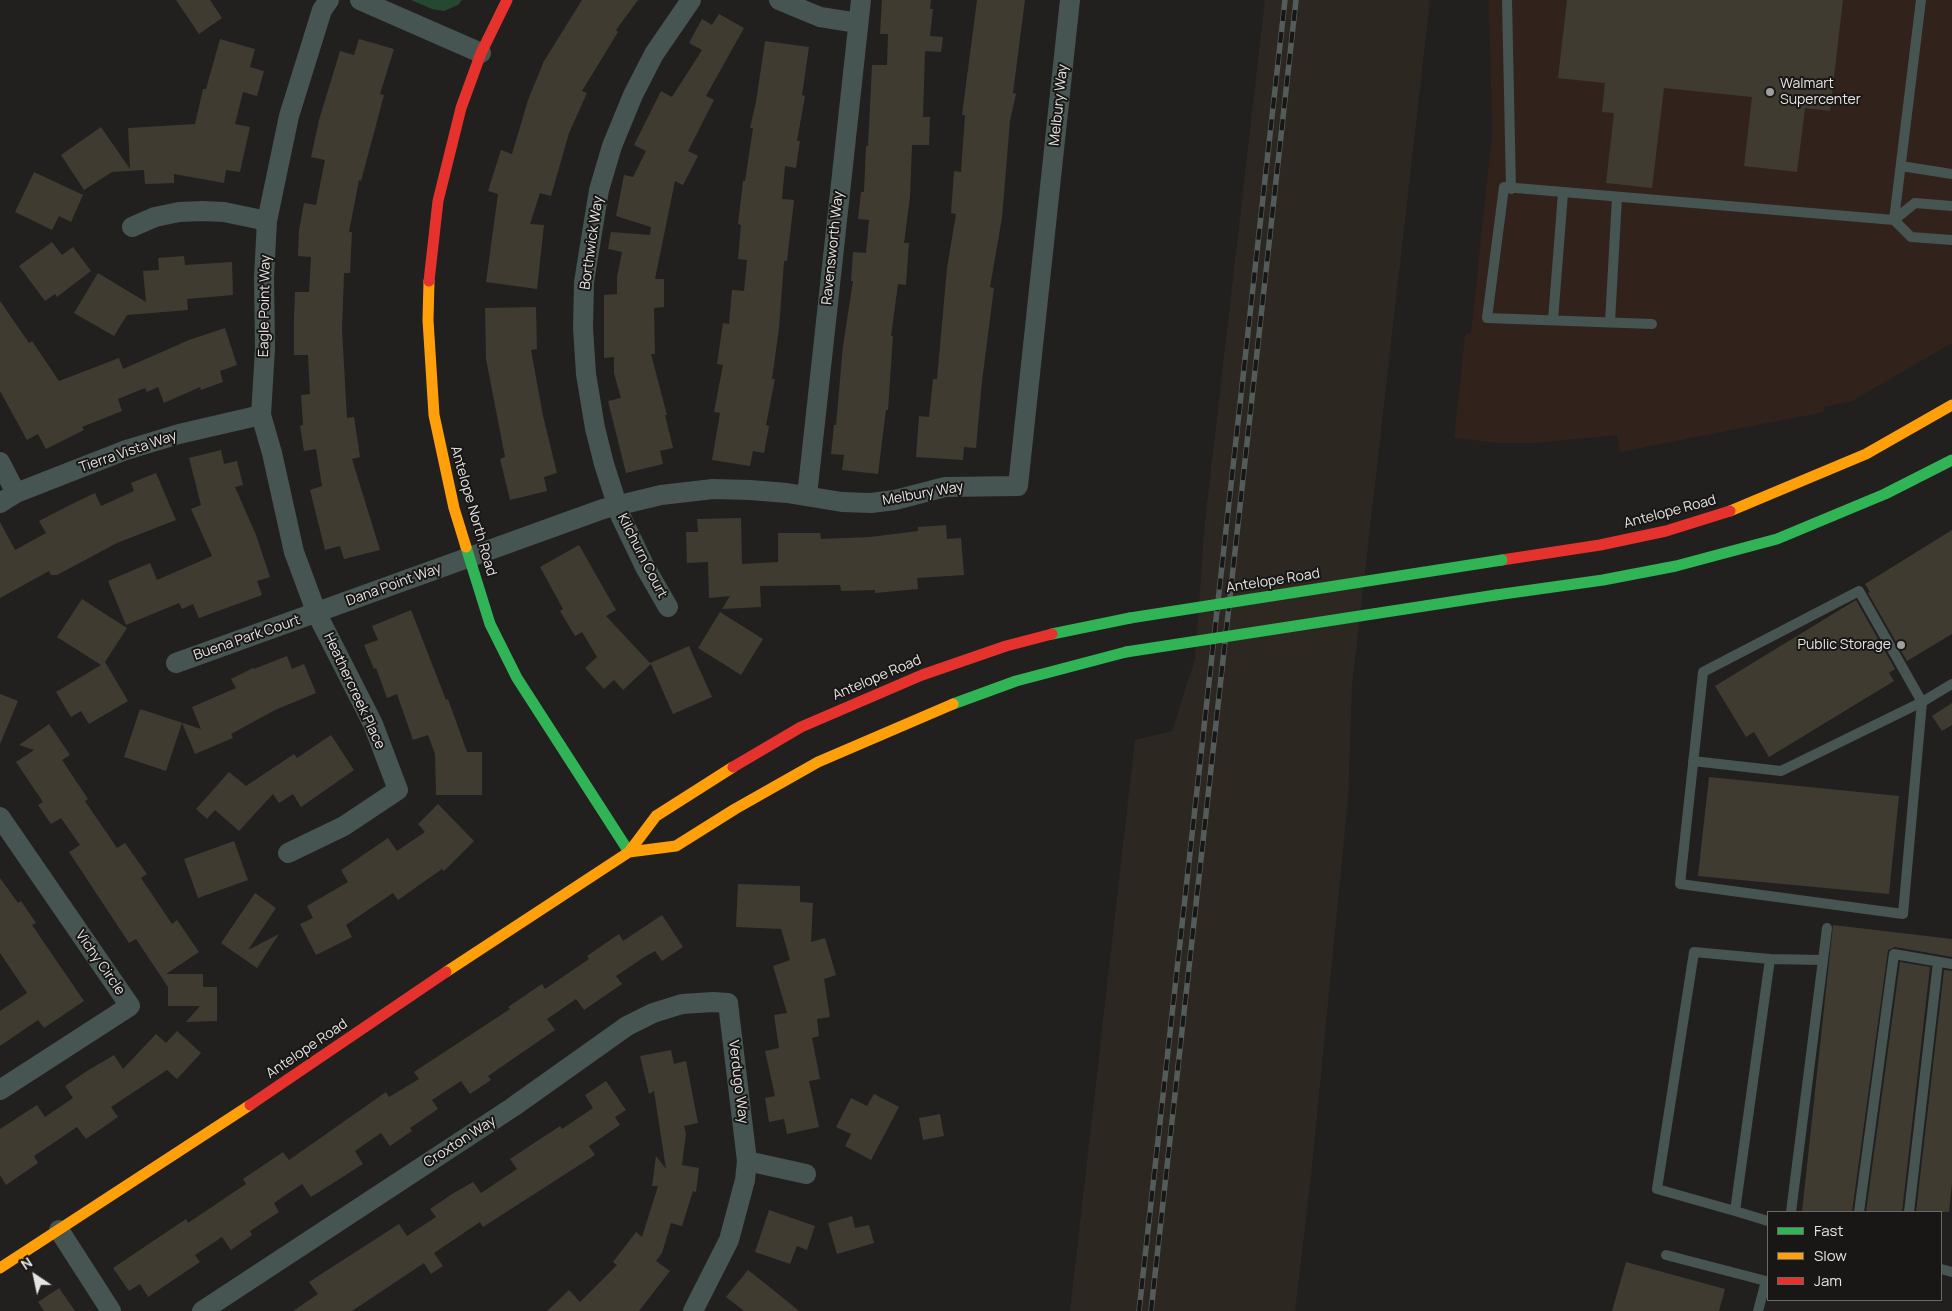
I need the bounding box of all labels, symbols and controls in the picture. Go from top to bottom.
street label: Melbury Way [1046,63,1072,147]
place label: Walmart Supercenter [1780,76,1861,108]
marker: Walmart Supercenter [1764,86,1776,98]
street label: Ravensworth Way [819,190,847,306]
street label: Borthwick Way [577,195,607,291]
street label: Eagle Point Way [256,255,274,357]
street label: Tierra Vista Way [77,427,179,477]
street label: Antelope North Road [446,444,500,578]
street label: Melbury Way [881,479,965,509]
street label: Antelope Road [1622,492,1718,532]
street label: Kilchurn Court [613,511,671,601]
street label: Dana Point Way [344,560,444,610]
street label: Antelope Road [1225,565,1321,597]
street label: Buena Park Court [191,612,303,664]
street label: Heathercreek Place [320,630,388,752]
place label: Public Storage [1798,637,1891,653]
marker: Public Storage [1895,639,1907,651]
street label: Antelope Road [830,652,924,704]
street label: Vichy Circle [72,928,128,998]
street label: Antelope Road [263,1016,351,1082]
street label: Verdugo Way [725,1039,751,1125]
street label: Croxton Way [421,1113,499,1171]
legend [1767,1211,1942,1301]
text: Fast [1814,1220,1843,1241]
text: Slow [1814,1245,1847,1266]
north arrow [10,1251,60,1301]
text: N [17,1252,36,1274]
text: Jam [1814,1270,1842,1291]

